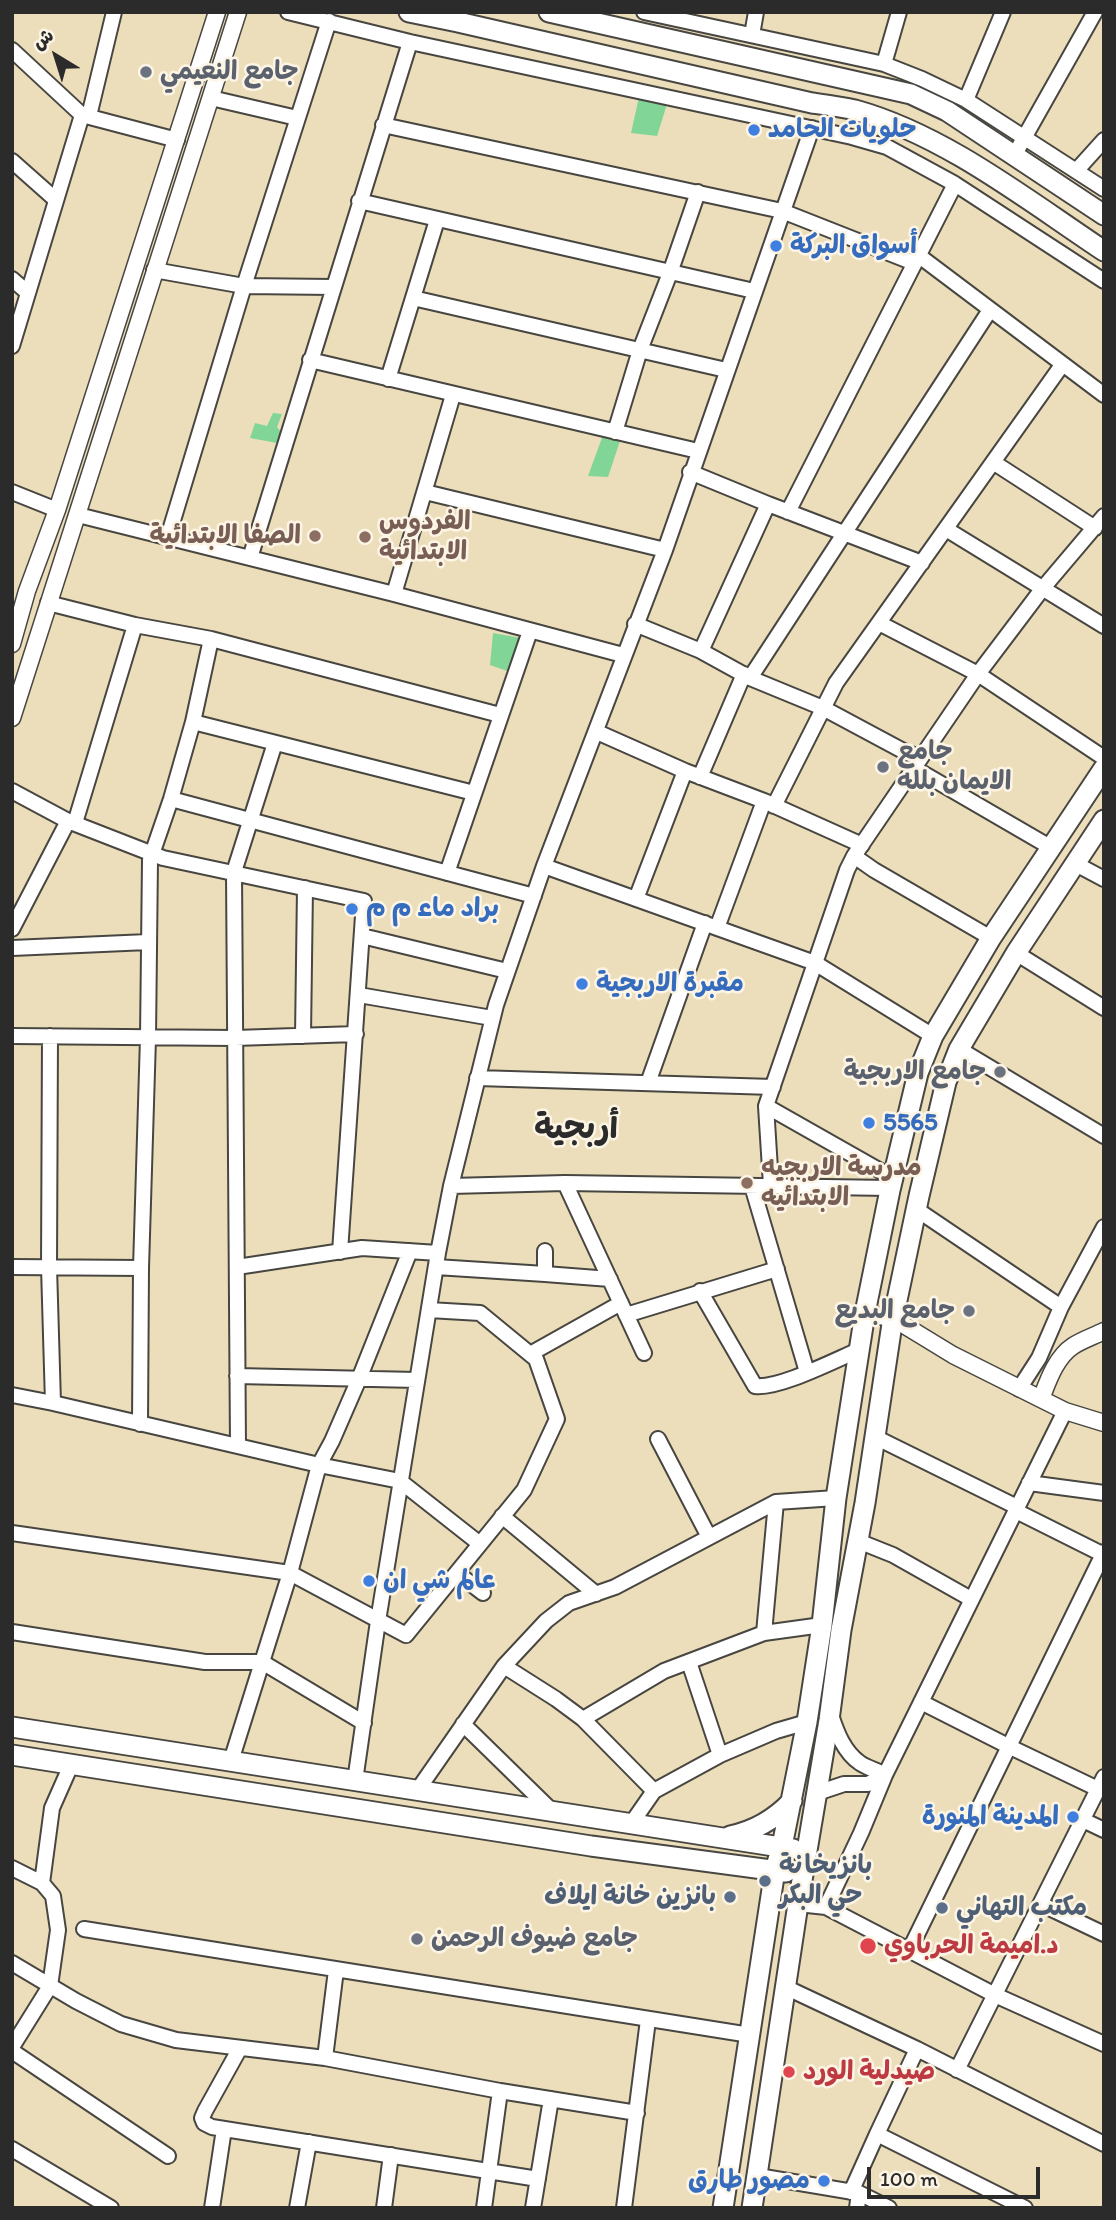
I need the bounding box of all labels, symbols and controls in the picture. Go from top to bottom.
north arrow [21,21,91,91]
text: ش [27,24,58,55]
place label: جامع النعيمي [160,56,299,88]
marker: جامع النعيمي [138,64,154,80]
place label: حلويات الحامد [768,114,917,146]
marker: حلويات الحامد [746,122,762,138]
place label: أسواق البركة [790,230,917,262]
marker: أسواق البركة [768,238,784,254]
place label: الفردوس الابتدائية [379,506,471,568]
place label: الصفا الابتدائية [150,520,301,552]
marker: الصفا الابتدائية [307,528,323,544]
marker: الفردوس الابتدائية [357,529,373,545]
place label: جامع الايمان بلله [897,736,1011,798]
marker: جامع الايمان بلله [875,759,891,775]
place label: براد ماء م م [366,893,499,925]
marker: براد ماء م م [344,901,360,917]
place label: مقبرة الاربجية [596,968,744,1000]
marker: مقبرة الاربجية [574,976,590,992]
place label: جامع الاربجية [843,1056,986,1088]
marker: جامع الاربجية [992,1064,1008,1080]
place label: 5565 [883,1107,938,1139]
district label: أربجية [534,1110,618,1150]
marker: 5565 [861,1115,877,1131]
place label: مدرسة الاربجيه الابتدائيه [761,1152,922,1214]
marker: مدرسة الاربجيه الابتدائيه [739,1175,755,1191]
place label: جامع البديع [834,1295,955,1327]
marker: جامع البديع [961,1303,977,1319]
place label: عالم شي ان [383,1565,495,1597]
marker: عالم شي ان [361,1573,377,1589]
place label: المدينة المنورة [922,1801,1059,1833]
marker: المدينة المنورة [1065,1809,1081,1825]
place label: بانزيخانة حي البكر [779,1850,872,1912]
marker: بانزيخانة حي البكر [757,1873,773,1889]
place label: بانزين خانة ايلاف [544,1881,716,1913]
marker: بانزين خانة ايلاف [722,1889,738,1905]
place label: مكتب التهاني [956,1892,1087,1924]
marker: مكتب التهاني [934,1900,950,1916]
place label: جامع ضيوف الرحمن [431,1923,638,1955]
place label: د.اميمة الحرباوي [884,1930,1059,1962]
marker: جامع ضيوف الرحمن [409,1931,425,1947]
marker: د.اميمة الحرباوي [858,1936,878,1956]
place label: صيدلية الورد [803,2056,935,2088]
marker: صيدلية الورد [781,2064,797,2080]
scale bar [871,2154,1044,2198]
place label: مصور طارق [688,2165,810,2197]
text: 100 m [880,2166,938,2191]
marker: مصور طارق [816,2173,832,2189]

